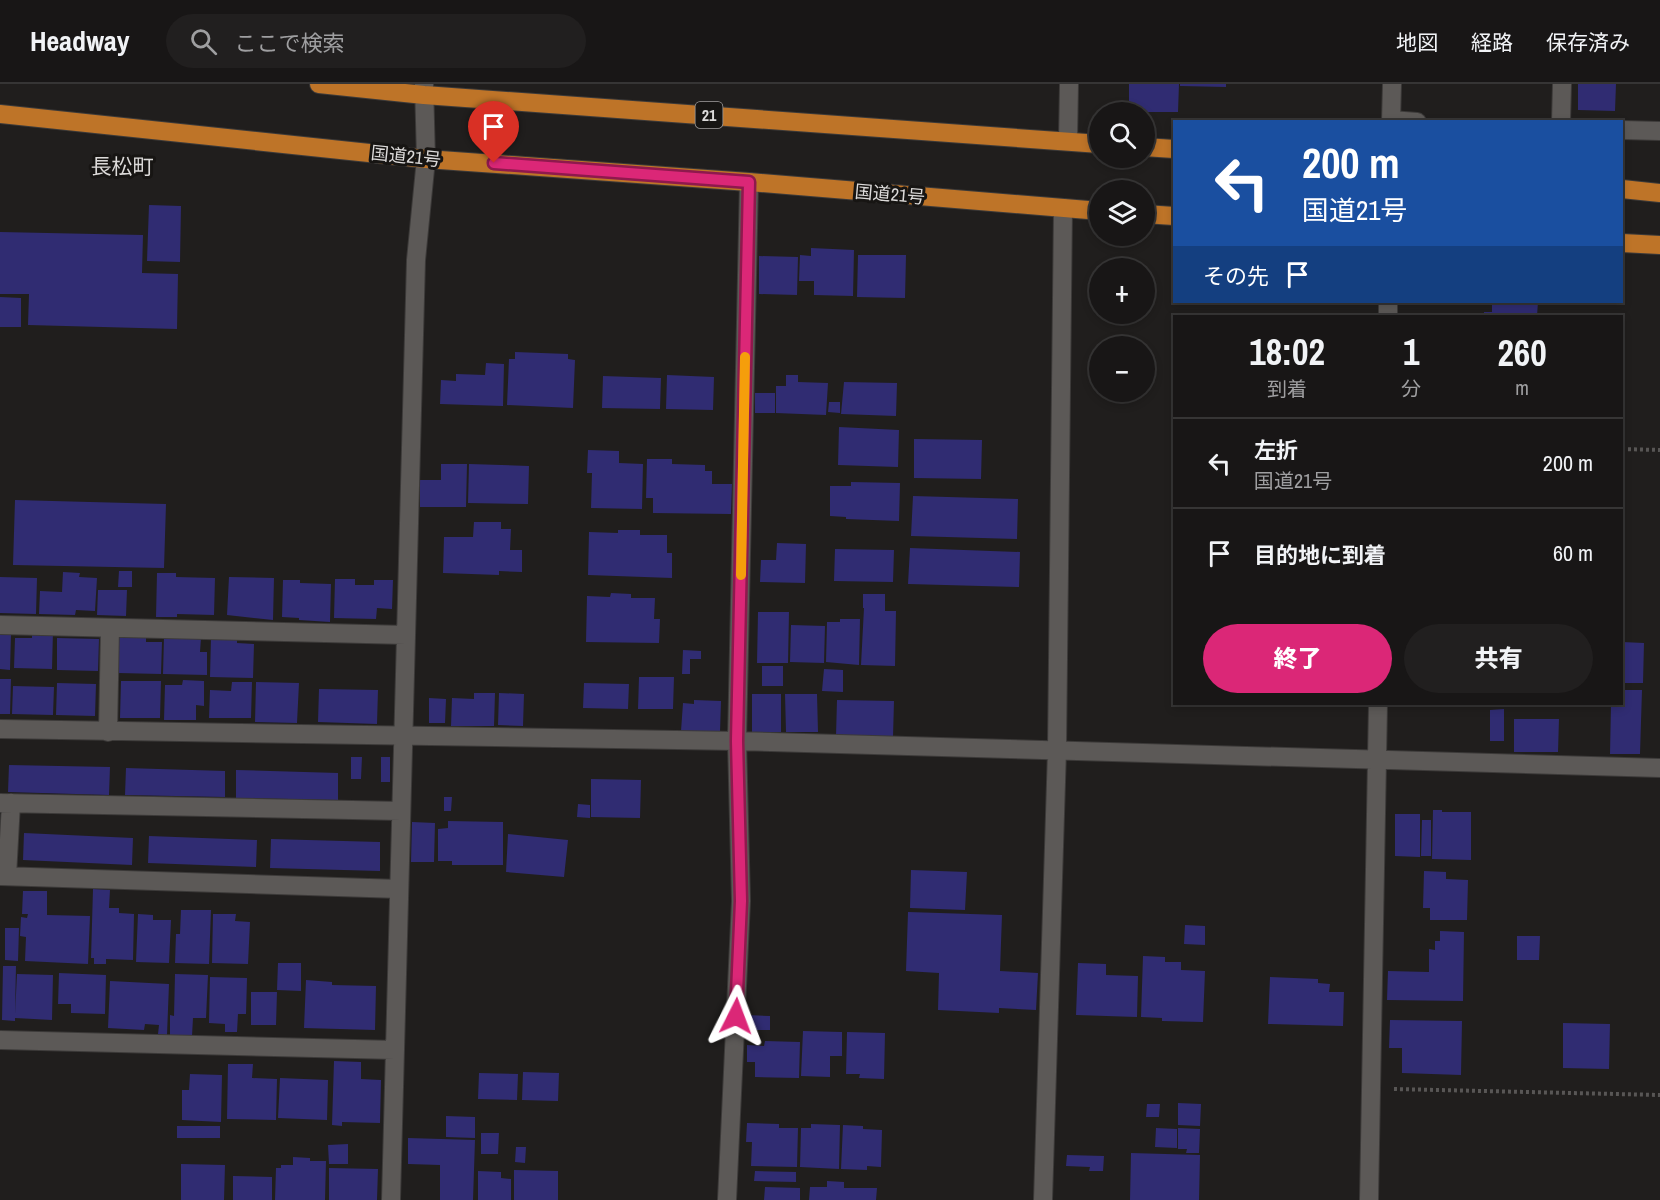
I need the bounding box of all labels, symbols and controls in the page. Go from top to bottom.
search box [166,14,586,68]
text: Headway [30,22,130,60]
icon: search [187,25,220,58]
text: ここで検索 [235,28,345,58]
text: 地図 [1396,28,1438,57]
text: 経路 [1471,28,1513,57]
text: 保存済み [1546,28,1630,57]
pin [468,101,519,163]
road number: 21 [696,102,722,128]
map controls [1089,102,1155,402]
button: search [1089,102,1155,168]
icon: arrive [477,110,510,143]
text: 200 m [1302,135,1400,191]
street label: 国道21号 [370,140,442,172]
icon: left [1203,144,1281,222]
district label: 長松町 [91,152,154,181]
street label: 国道21号 [854,178,926,210]
button: layers [1089,180,1155,246]
text: 国道21号 [1302,192,1408,228]
button: + [1089,258,1155,324]
icon: arrive [1281,258,1314,291]
text: その先 [1203,261,1269,291]
text: 18:02 [1249,328,1325,376]
text: 1 [1403,328,1419,376]
text: 260 [1497,329,1547,377]
button: − [1089,336,1155,402]
text: m [1515,374,1529,401]
text: 到着 [1267,375,1307,402]
text: 分 [1401,375,1421,402]
text: 左折 [1254,435,1298,465]
icon: left [1203,447,1236,480]
text: 200 m [1543,448,1593,478]
text: 国道21号 [1254,467,1332,494]
icon: arrive [1203,537,1236,570]
text: 60 m [1553,538,1593,568]
text: 目的地に到着 [1254,540,1386,570]
button: 終了 [1203,624,1392,693]
button: 共有 [1404,624,1593,693]
position arrow [704,984,768,1048]

